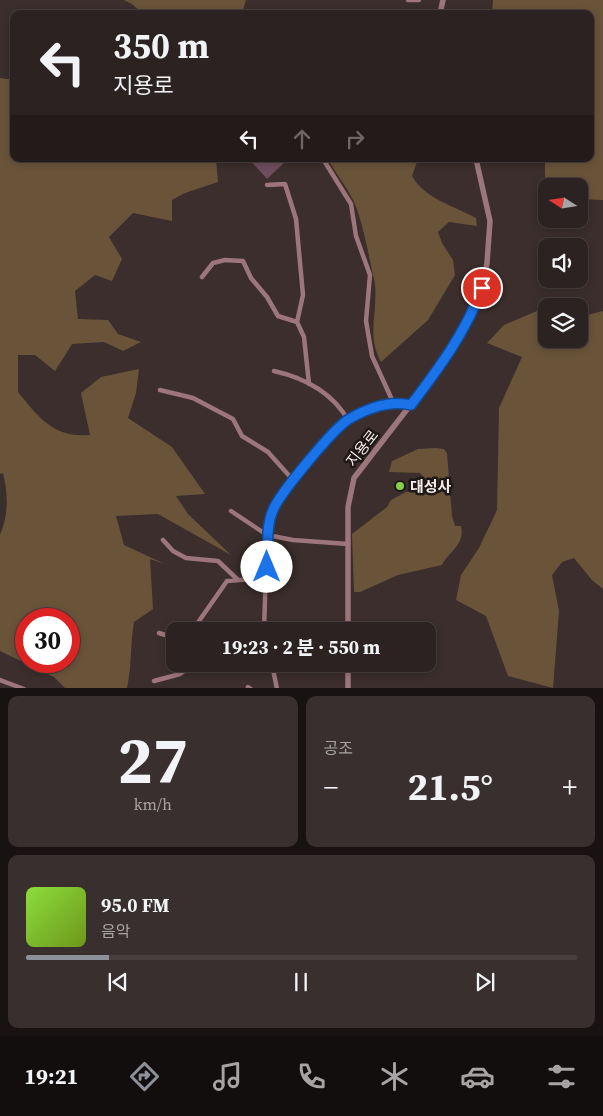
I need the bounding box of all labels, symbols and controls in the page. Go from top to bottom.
text: 350 m [113,22,209,70]
icon: left [30,30,95,95]
text: 지용로 [113,70,174,100]
icon: left [235,125,263,153]
icon: ahead [288,125,316,153]
icon: right [341,125,369,153]
north arrow [538,178,588,228]
map controls [538,178,588,348]
button: sound [538,238,588,288]
pin [461,267,503,309]
icon: arrive [468,274,496,302]
button: layers [538,298,588,348]
street label: 지용로 [341,425,383,471]
place label: 대성사 [410,476,452,497]
marker: 대성사 [394,480,406,492]
position arrow [240,540,292,592]
speed limit sign: 30 [15,608,80,673]
text: 19:23 · 2 분 · 550 m [222,634,380,660]
text: 27 [118,716,188,805]
text: 공조 [324,737,353,759]
text: 21.5° [407,761,493,813]
text: − [324,768,338,806]
text: + [562,768,577,806]
text: km/h [134,793,172,815]
text: 95.0 FM [101,892,170,918]
text: 음악 [101,920,130,942]
icon: previous [104,968,132,996]
icon: pause [287,968,315,996]
icon: next [471,968,499,996]
icon: directions [127,1059,162,1094]
icon: music [210,1059,245,1094]
icon: phone [294,1059,329,1094]
icon: climate [377,1059,412,1094]
icon: car [460,1059,495,1094]
icon: filters [544,1059,579,1094]
text: 19:21 [24,1061,78,1091]

